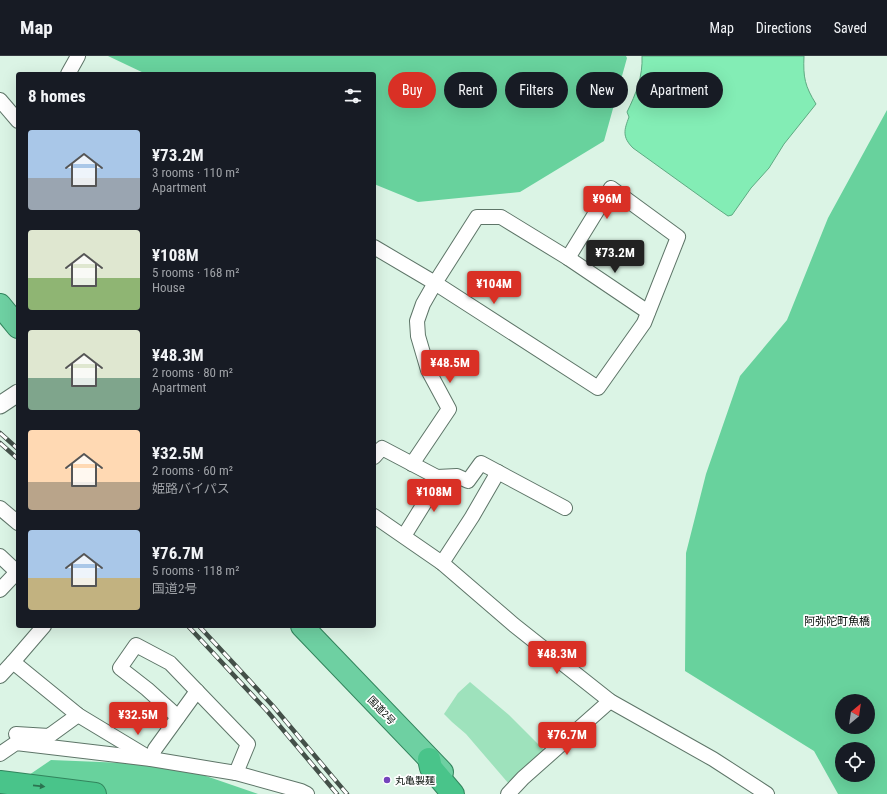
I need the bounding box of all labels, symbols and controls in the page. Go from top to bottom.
text: Map [20,16,53,39]
text: Map [710,20,734,36]
text: Directions [756,20,812,36]
text: Saved [834,20,867,36]
chip: Buy [388,72,436,108]
chip: Rent [444,72,497,108]
chip: Filters [505,72,568,108]
chip: New [576,72,628,108]
chip: Apartment [636,72,723,108]
icon: filters [342,85,364,107]
text: 8 homes [28,86,86,106]
text: ¥73.2M [152,145,204,165]
icon: home [60,146,108,194]
text: 3 rooms · 110 m² [152,165,239,180]
text: Apartment [152,180,206,195]
pin: ¥96M [583,186,631,220]
text: ¥96M [592,191,622,206]
pin: ¥73.2M [582,240,648,274]
text: ¥108M [152,245,199,265]
text: ¥73.2M [595,245,635,260]
icon: home [60,246,108,294]
text: 5 rooms · 168 m² [152,265,239,280]
pin: ¥104M [466,271,522,305]
text: ¥104M [476,276,512,291]
text: House [152,280,185,295]
text: ¥48.3M [152,345,204,365]
icon: home [60,346,108,394]
pin: ¥48.5M [417,350,483,384]
text: ¥48.5M [430,355,470,370]
text: 2 rooms · 80 m² [152,365,233,380]
text: Apartment [152,380,206,395]
text: ¥32.5M [152,443,204,463]
icon: home [60,446,108,494]
text: 2 rooms · 60 m² [152,463,233,478]
pin: ¥108M [406,479,462,513]
text: 姫路バイパス [152,481,230,496]
text: ¥108M [416,484,452,499]
text: ¥76.7M [152,543,204,563]
icon: home [60,546,108,594]
text: 5 rooms · 118 m² [152,563,239,578]
text: 国道2号 [152,581,197,596]
district label: 阿弥陀町魚橋 [804,615,870,628]
pin: ¥48.3M [524,641,590,675]
text: ¥48.3M [537,646,577,661]
street label: 国道2号 [366,694,398,727]
north arrow [835,694,875,734]
map controls [835,694,875,782]
pin: ¥32.5M [105,702,171,736]
text: ¥32.5M [118,707,158,722]
pin: ¥76.7M [534,722,600,756]
text: ¥76.7M [547,727,587,742]
button: locate [835,742,875,782]
marker: 丸亀製麺 [382,775,392,785]
place label: 丸亀製麺 [395,775,435,786]
one-way arrow [33,783,45,789]

